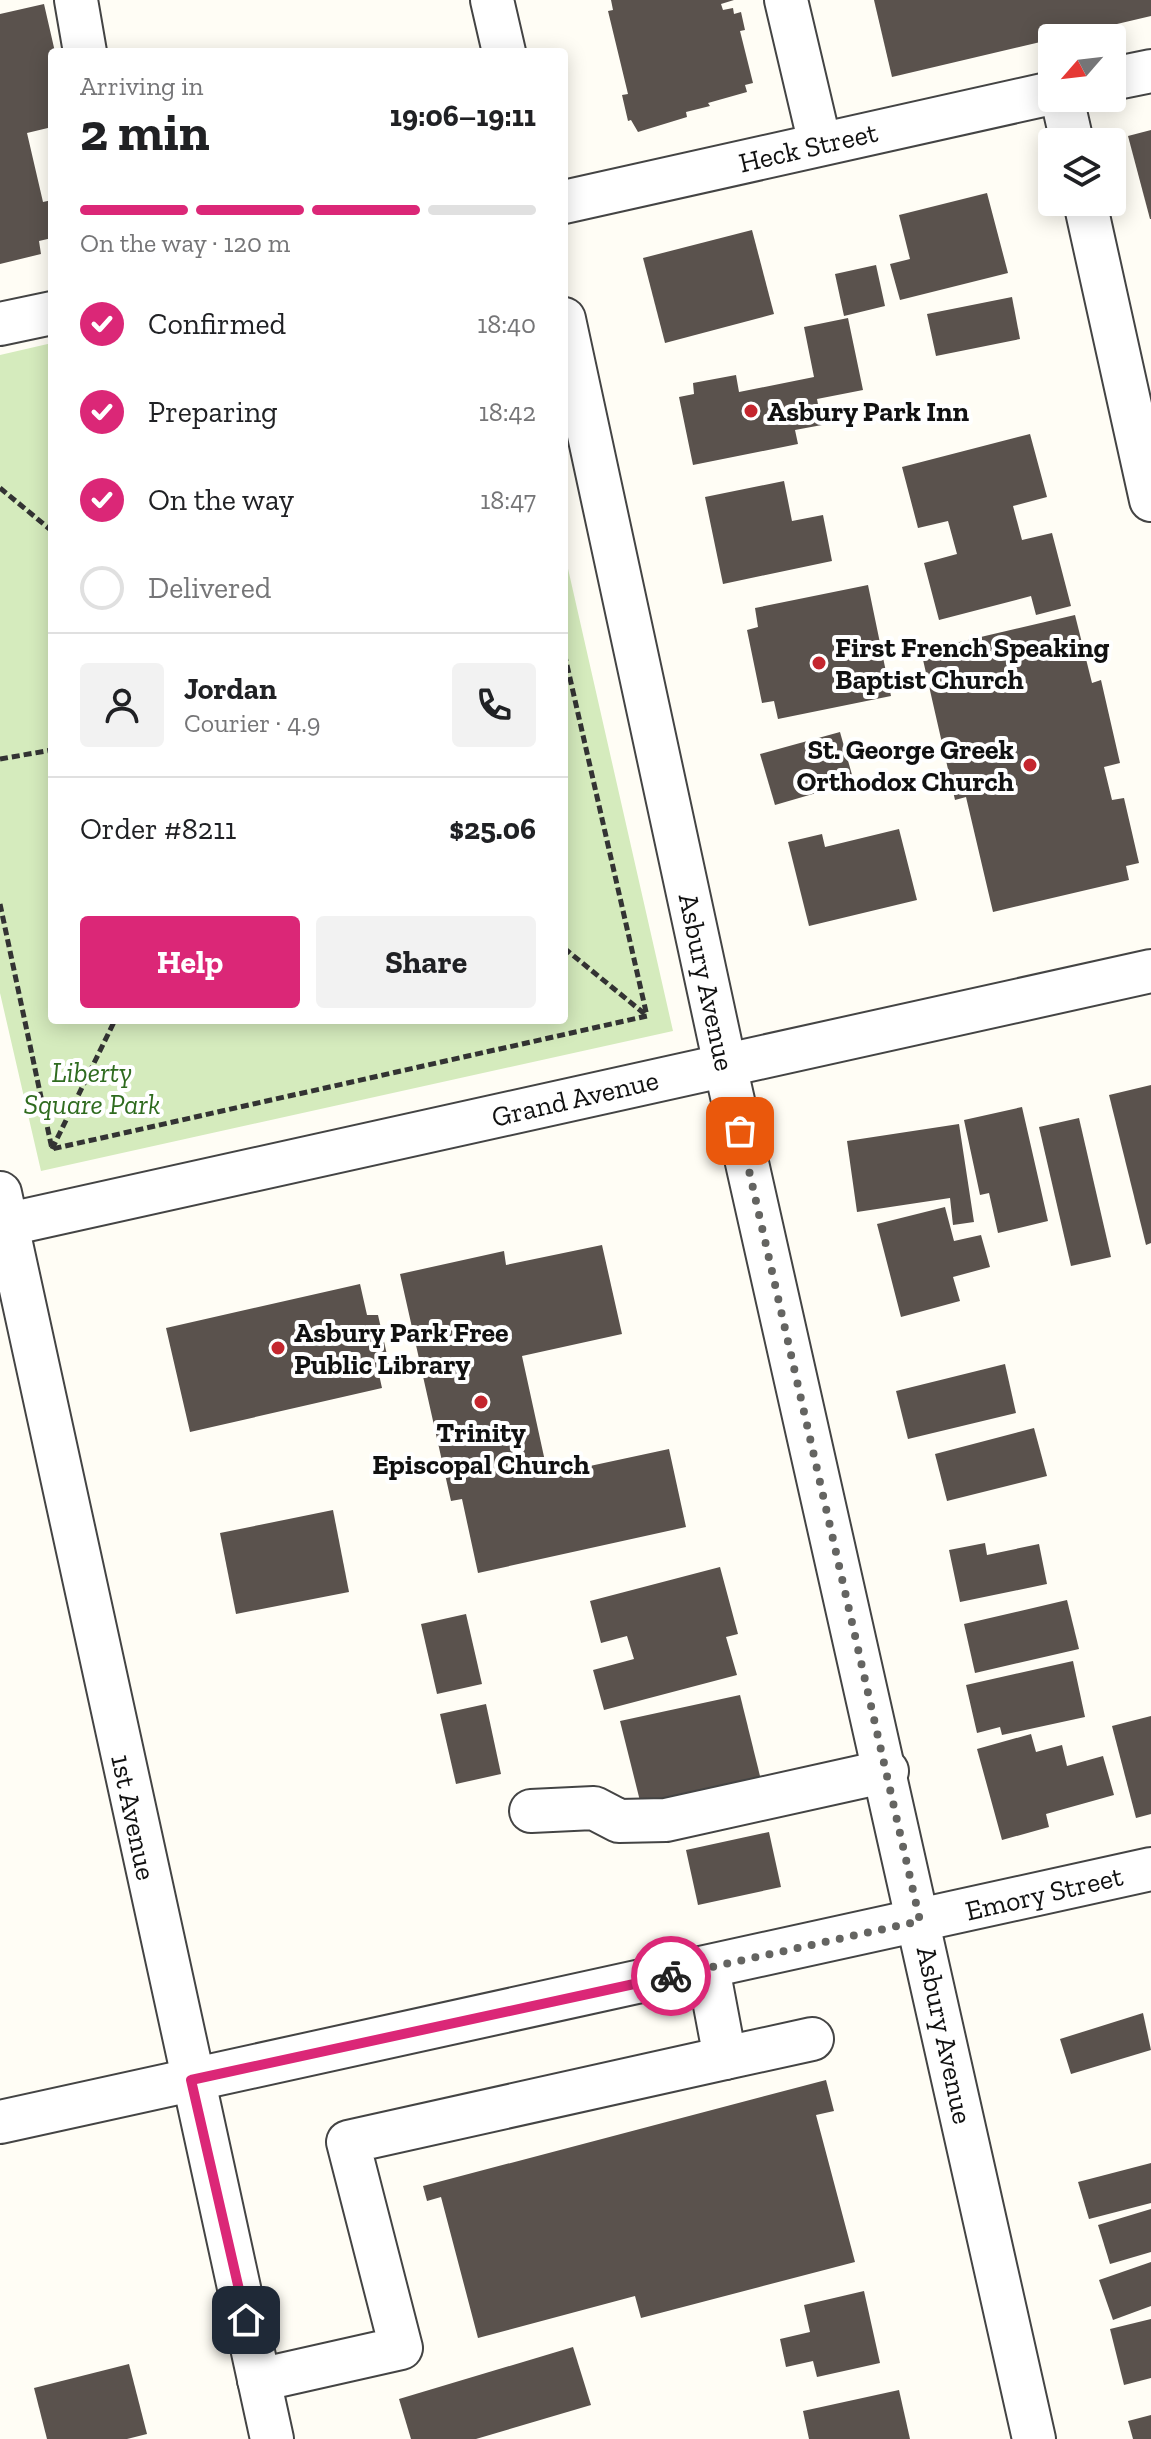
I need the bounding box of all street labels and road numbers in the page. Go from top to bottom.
street label: Heck Street [736,115,881,179]
street label: Asbury Avenue [672,890,741,1074]
street label: Grand Avenue [488,1063,662,1134]
street label: 1st Avenue [104,1751,163,1883]
street label: Emory Street [962,1859,1127,1928]
street label: Asbury Avenue [910,1943,979,2127]

